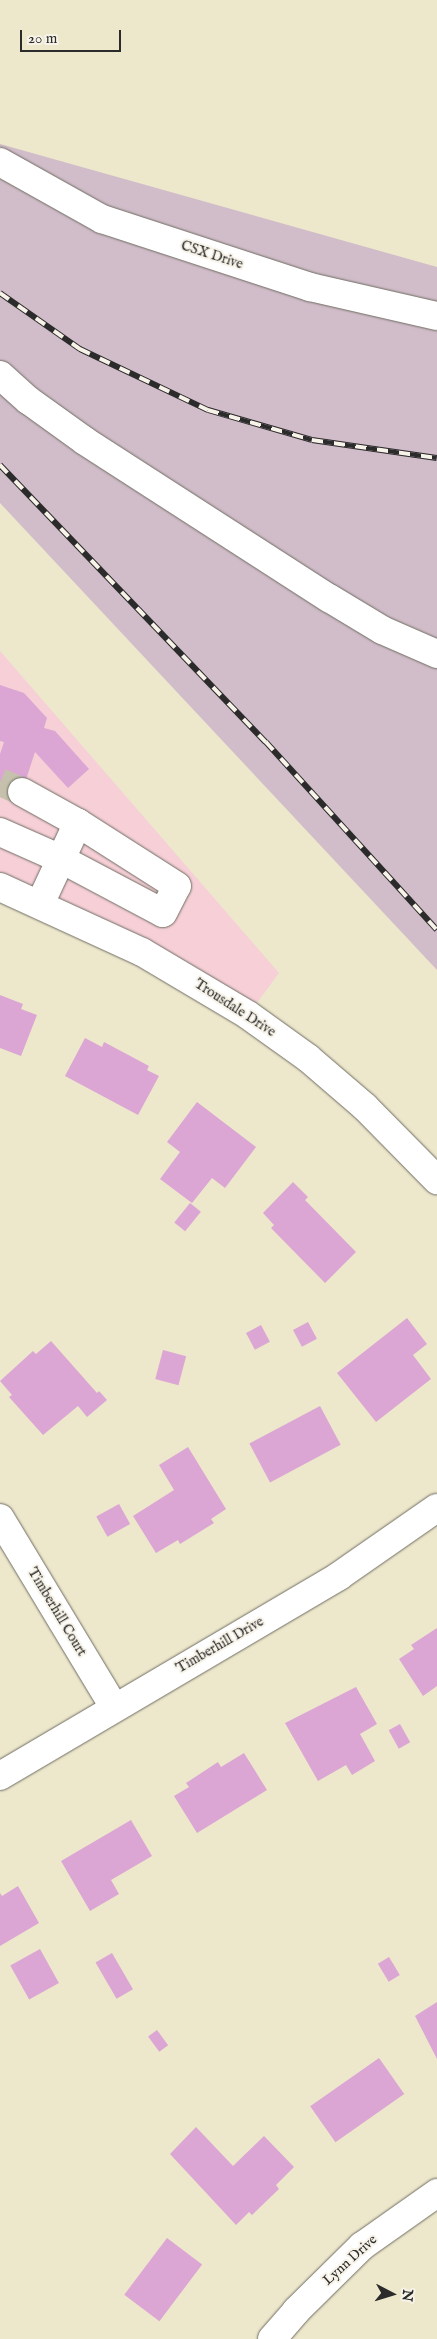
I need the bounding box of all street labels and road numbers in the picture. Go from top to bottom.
street label: CSX Drive [179,237,245,273]
street label: Trousdale Drive [191,976,279,1040]
street label: Timberhill Court [24,1565,90,1659]
street label: Timberhill Drive [173,1613,267,1677]
street label: Lynn Drive [319,2231,381,2289]

